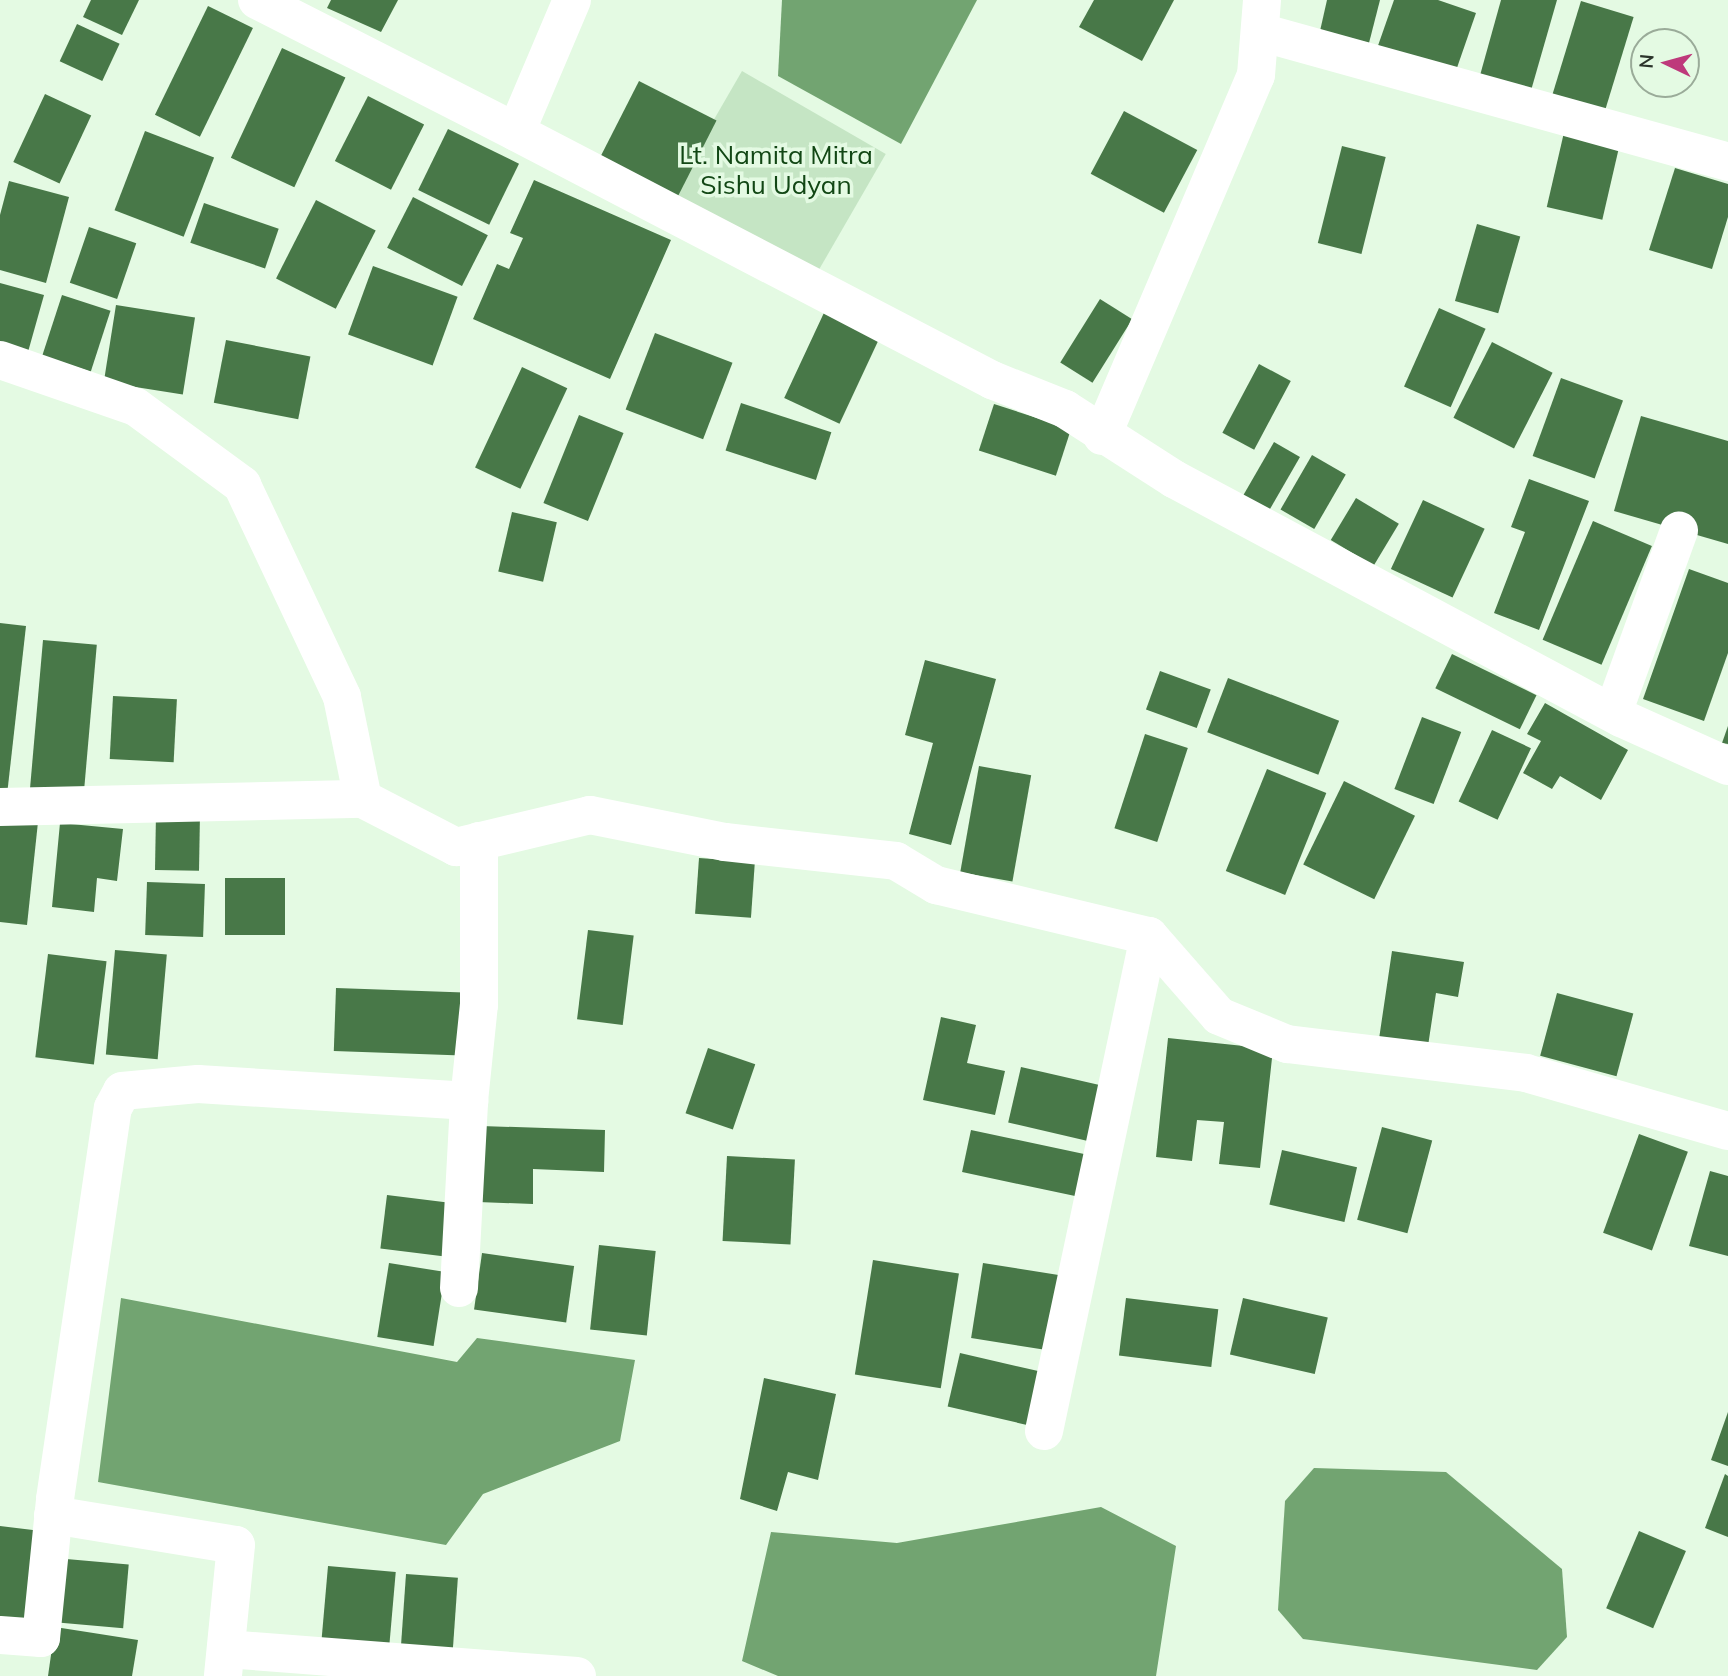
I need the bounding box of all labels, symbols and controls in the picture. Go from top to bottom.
north arrow [1630,28,1700,98]
text: N [1633,53,1659,70]
park label: Lt. Namita Mitra Sishu Udyan [679,139,873,200]

